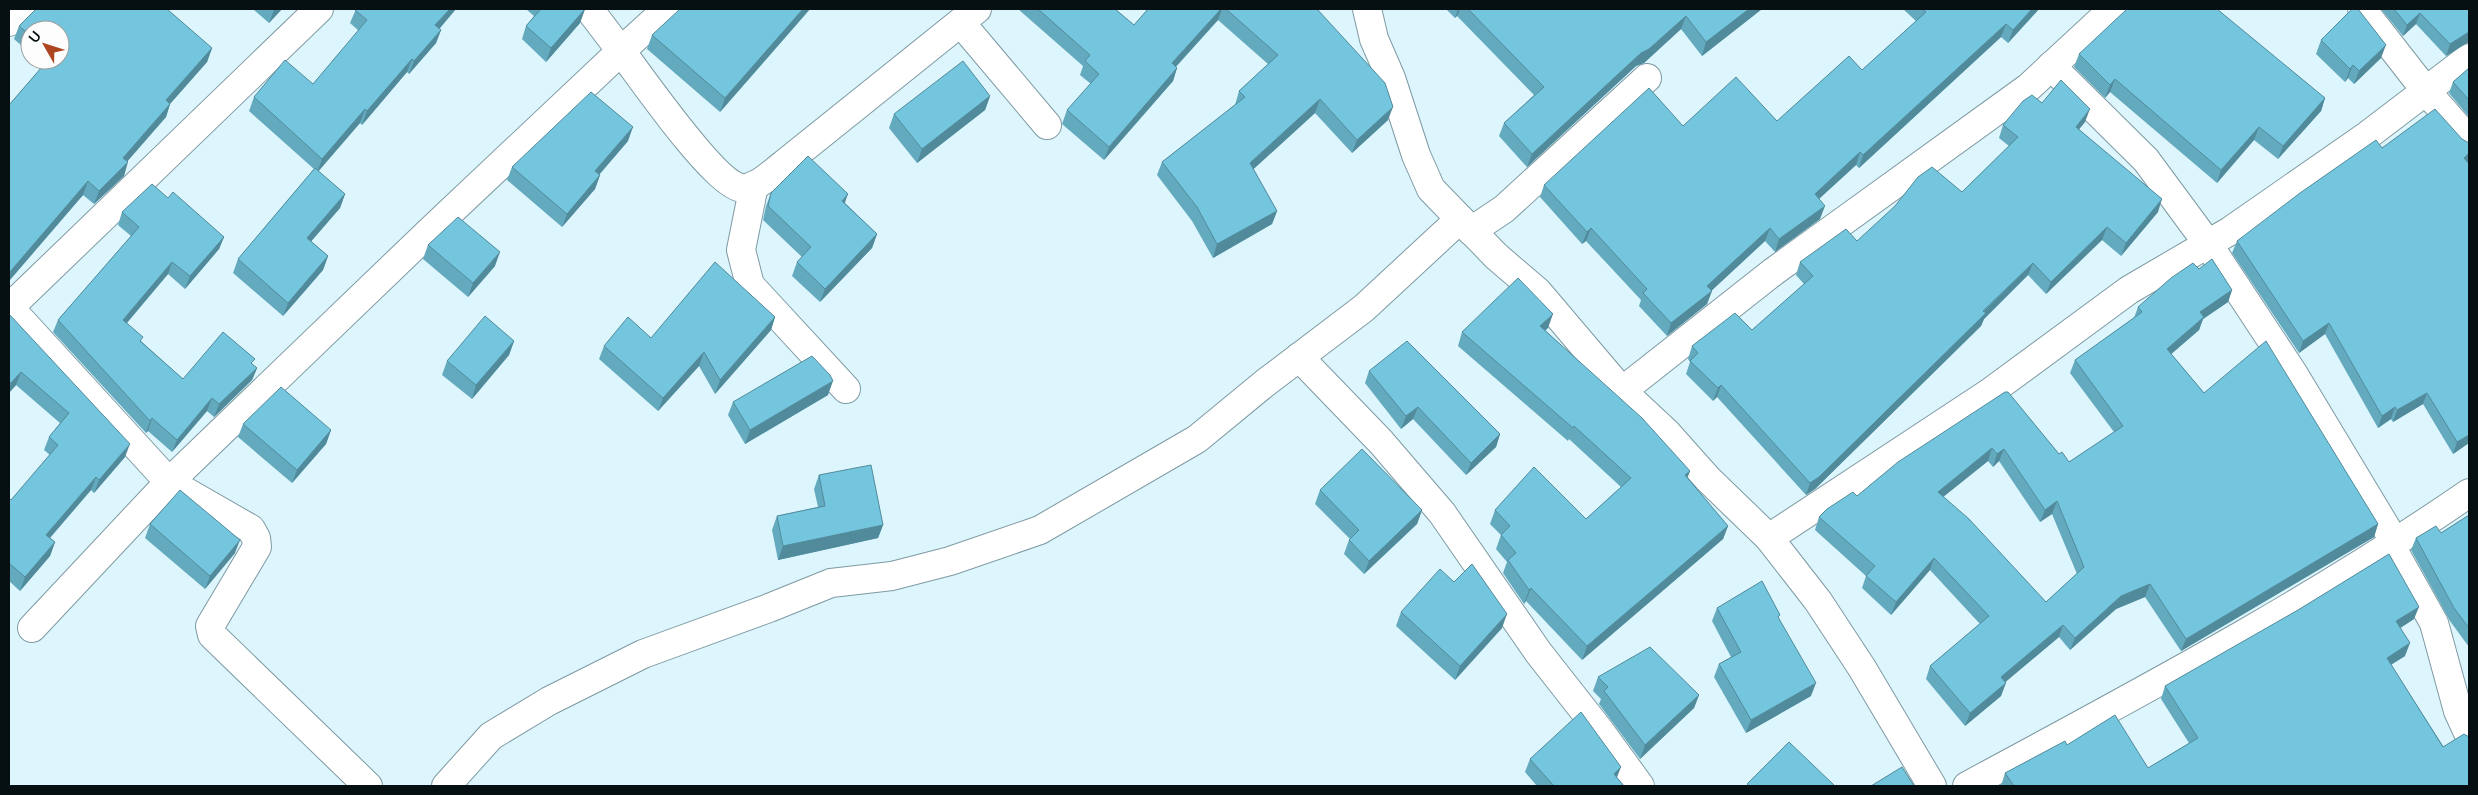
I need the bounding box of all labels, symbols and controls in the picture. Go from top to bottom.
north arrow [20,20,70,70]
text: U [24,27,45,46]

